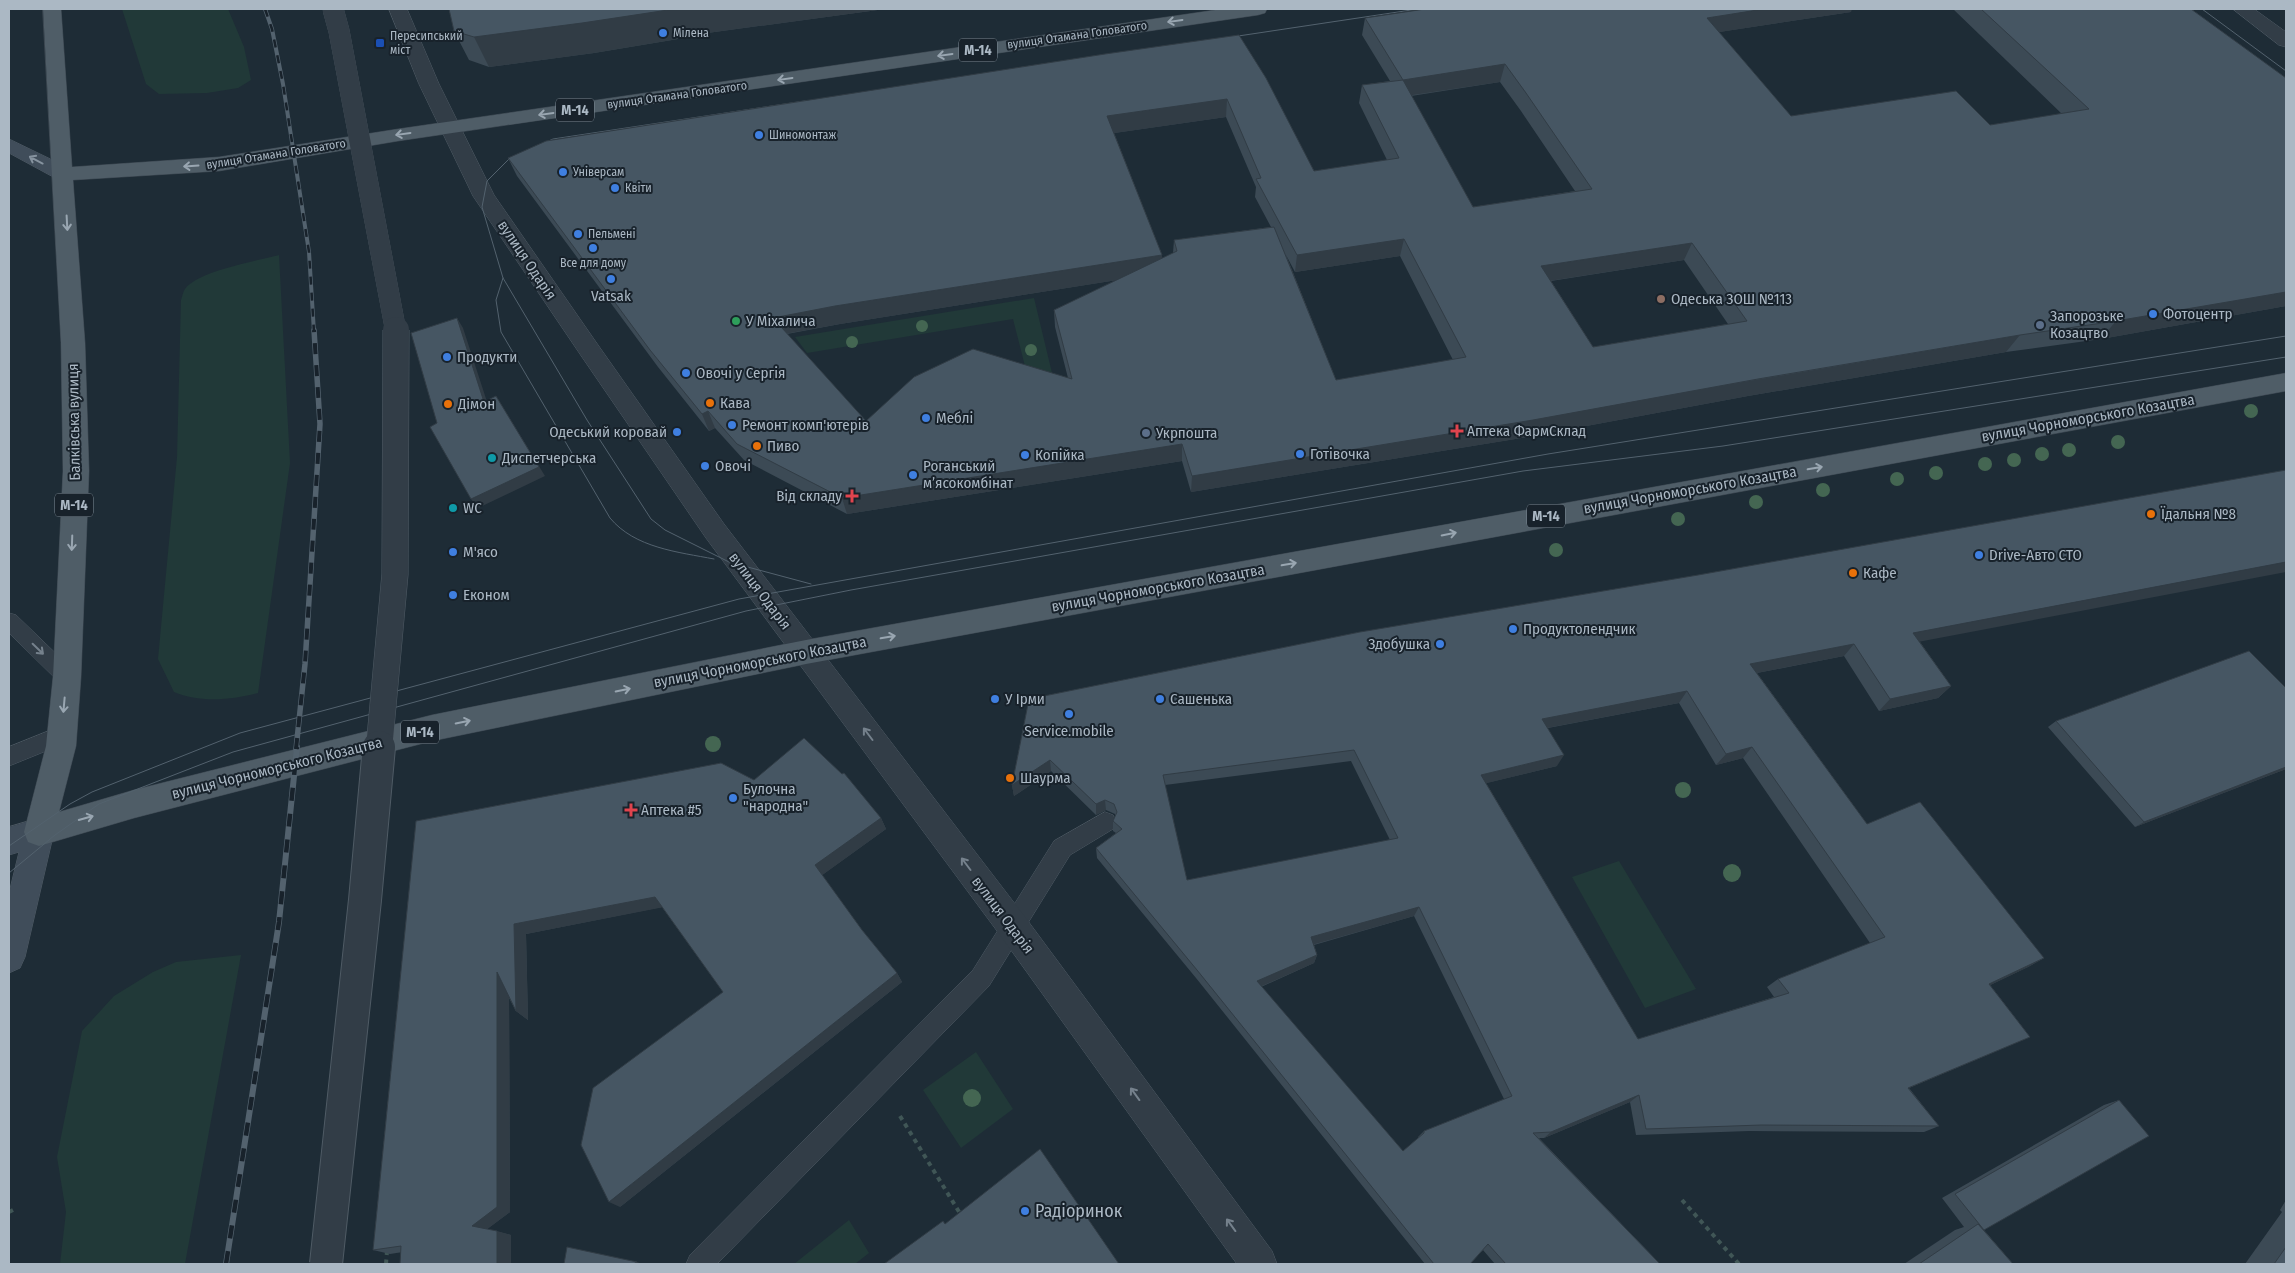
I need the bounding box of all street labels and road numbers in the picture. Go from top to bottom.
street label: вулиця Отамана Головатого [1006,18,1148,52]
road number: М-14 [959,38,997,62]
street label: вулиця Отамана Головатого [606,78,748,112]
road number: М-14 [556,98,594,122]
street label: вулиця Отамана Головатого [205,136,347,172]
street label: вулиця Одарія [494,217,560,303]
street label: Балківська вулиця [64,363,84,481]
street label: вулиця Чорноморського Козацтва [1980,390,2196,446]
street label: вулиця Чорноморського Козацтва [1582,462,1798,518]
road number: М-14 [55,494,93,516]
road number: М-14 [1527,504,1565,528]
street label: вулиця Одарія [725,549,795,633]
street label: вулиця Чорноморського Козацтва [1050,560,1266,616]
street label: вулиця Чорноморського Козацтва [652,633,868,691]
road number: М-14 [401,720,439,744]
street label: вулиця Чорноморського Козацтва [170,733,384,803]
street label: вулиця Одарія [968,873,1038,957]

